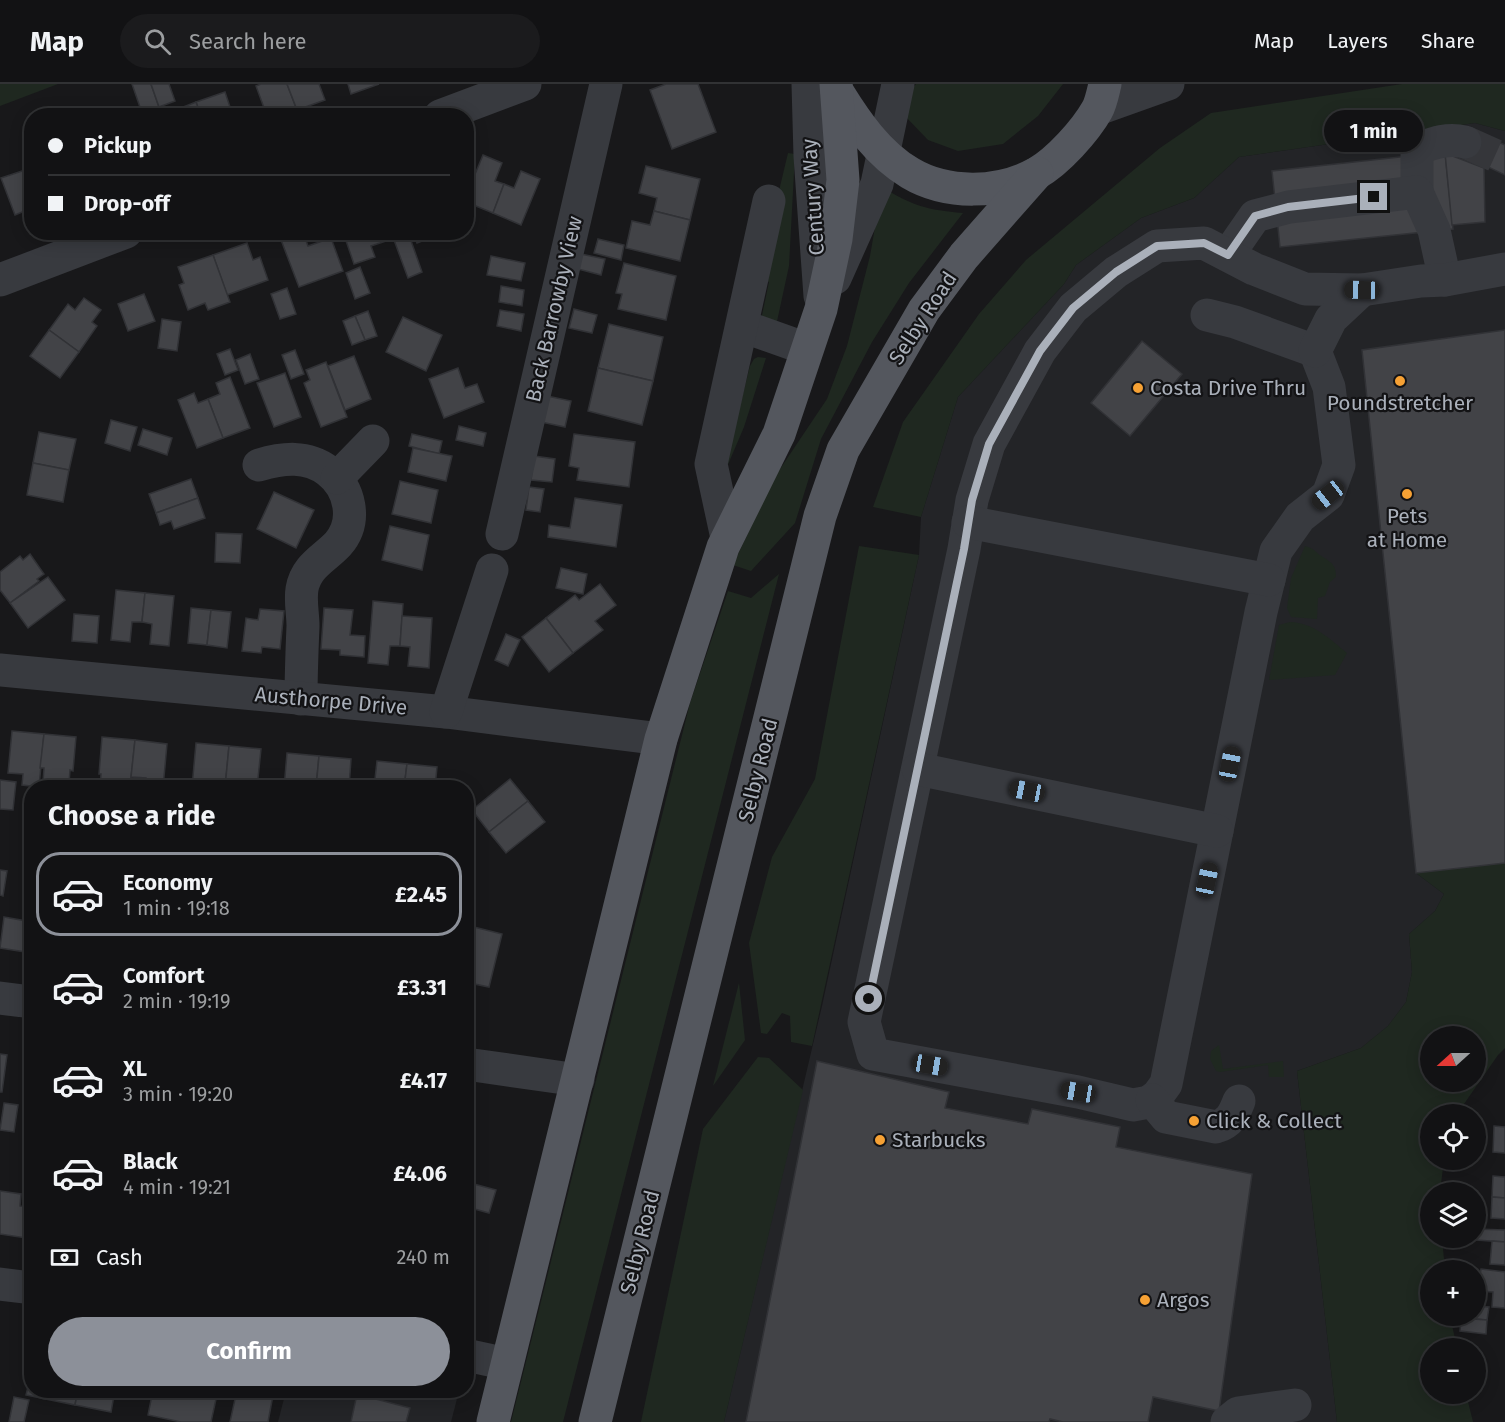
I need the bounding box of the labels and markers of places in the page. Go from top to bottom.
marker: Poundstretcher [1393,374,1407,388]
place label: Costa Drive Thru [1150,375,1306,401]
marker: Costa Drive Thru [1131,381,1145,395]
place label: Poundstretcher [1327,390,1473,416]
marker: Pets at Home [1400,487,1414,501]
place label: Pets at Home [1367,503,1447,553]
place label: Click & Collect [1206,1108,1342,1134]
marker: Click & Collect [1187,1114,1201,1128]
place label: Starbucks [892,1127,986,1153]
marker: Starbucks [873,1133,887,1147]
place label: Argos [1157,1287,1210,1313]
marker: Argos [1138,1293,1152,1307]

